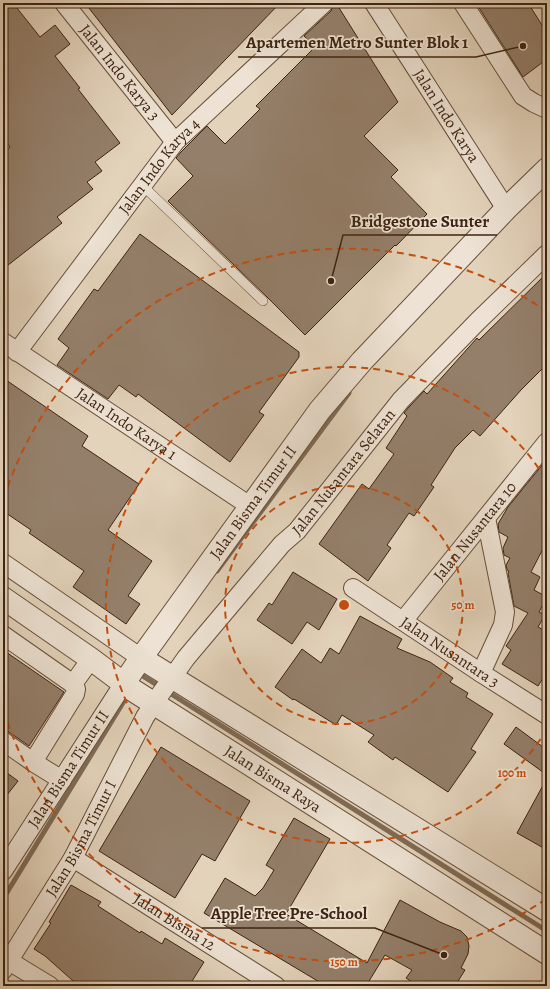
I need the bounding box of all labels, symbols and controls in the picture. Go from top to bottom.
street label: Jalan Indo Karya 3 [74,20,165,125]
callout: Apartemen Metro Sunter Blok 1 [238,28,476,57]
text: Apartemen Metro Sunter Blok 1 [245,31,468,54]
street label: Jalan Indo Karya [408,65,485,168]
street label: Jalan Indo Karya 4 [113,113,205,219]
callout: Bridgestone Sunter [343,206,497,235]
text: Bridgestone Sunter [351,210,489,233]
street label: Jalan Indo Karya 1 [72,382,181,466]
street label: Jalan Nusantara Selatan [287,404,401,541]
street label: Jalan Bisma Timur II [205,441,302,564]
street label: Jalan Nusantara 10 [428,477,522,586]
text: 50 m [451,597,475,613]
centre of rings [337,598,351,612]
street label: Jalan Nusantara 3 [396,611,503,693]
street label: Jalan Bisma Timur II [23,706,114,832]
street label: Jalan Bisma Raya [220,740,326,818]
text: 100 m [498,765,526,781]
street label: Jalan Bisma Timur I [40,777,122,901]
street label: Jalan Bisma 12 [129,888,220,956]
callout: Apple Tree Pre-School [202,899,375,928]
text: Apple Tree Pre-School [210,902,368,925]
text: 150 m [330,954,358,970]

